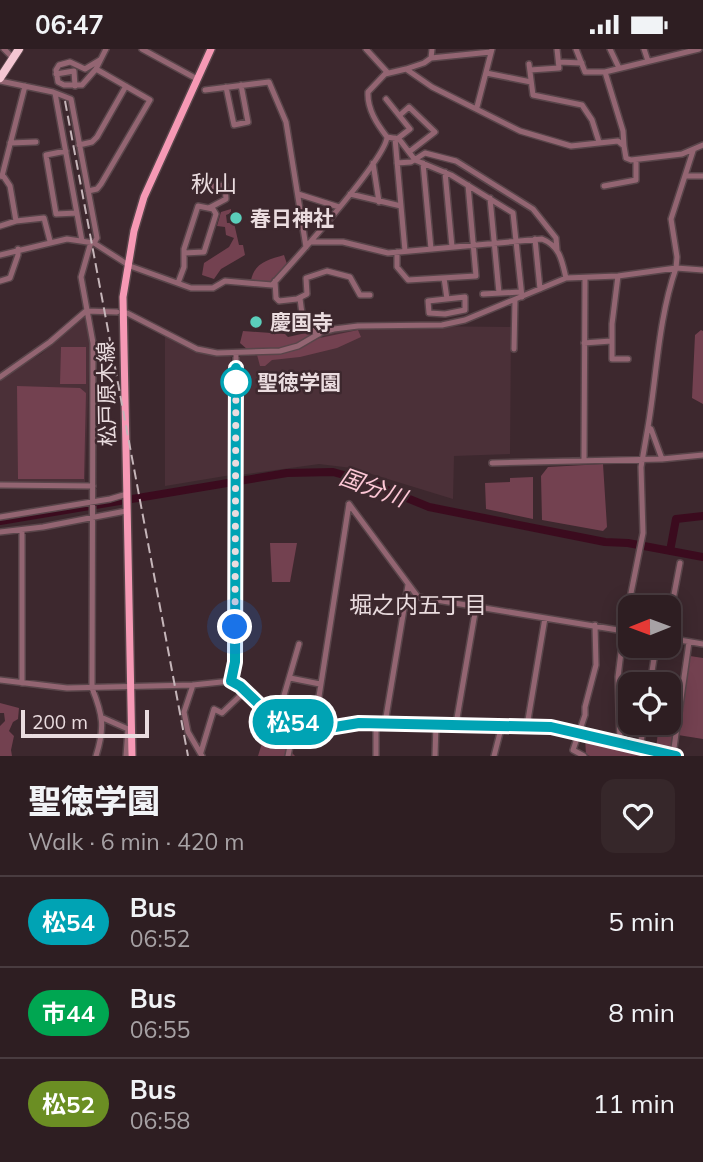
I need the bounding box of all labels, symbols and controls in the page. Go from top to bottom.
text: 06:47 [35,8,104,41]
district label: 秋山 [191,169,237,198]
place label: 春日神社 [250,205,334,231]
marker: 春日神社 [228,210,244,226]
place label: 慶国寺 [270,309,333,335]
marker: 慶国寺 [248,314,264,330]
street label: 松戸原木線 [92,341,120,447]
marker: 聖徳学園 [221,367,251,397]
place label: 聖徳学園 [257,369,341,395]
water label: 国分川 [336,462,413,513]
district label: 堀之内五丁目 [349,590,487,619]
north arrow [618,595,681,658]
map controls [618,595,681,735]
your location [217,609,252,644]
button: locate [618,672,681,735]
line badge: 松54 [253,699,333,745]
scale bar [21,707,149,739]
text: 松54 [267,707,319,737]
text: 200 m [32,710,88,734]
button: heart [601,779,675,853]
text: 聖徳学園 [28,780,160,821]
text: Walk · 6 min · 420 m [28,827,245,856]
text: Bus [130,891,176,924]
text: 5 min [608,905,675,938]
text: 松54 [42,907,95,937]
text: 06:52 [130,924,190,953]
text: Bus [130,982,176,1015]
text: 8 min [608,996,675,1029]
text: 市44 [42,998,95,1028]
text: 06:55 [130,1015,190,1044]
text: Bus [130,1073,176,1106]
text: 11 min [593,1087,675,1120]
text: 松52 [42,1089,95,1119]
text: 06:58 [130,1106,190,1135]

